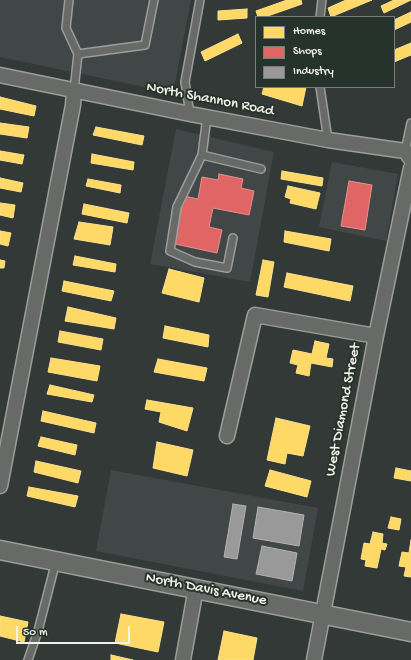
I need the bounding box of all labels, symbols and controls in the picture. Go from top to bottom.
legend [255,16,395,88]
text: Homes [293,25,325,39]
text: Shops [293,45,322,59]
text: Industry [293,65,334,79]
street label: North Shannon Road [145,79,275,121]
street label: West Diamond Street [322,342,366,478]
street label: North Davis Avenue [144,569,268,611]
scale bar [18,618,132,644]
text: 50 m [23,626,48,640]

